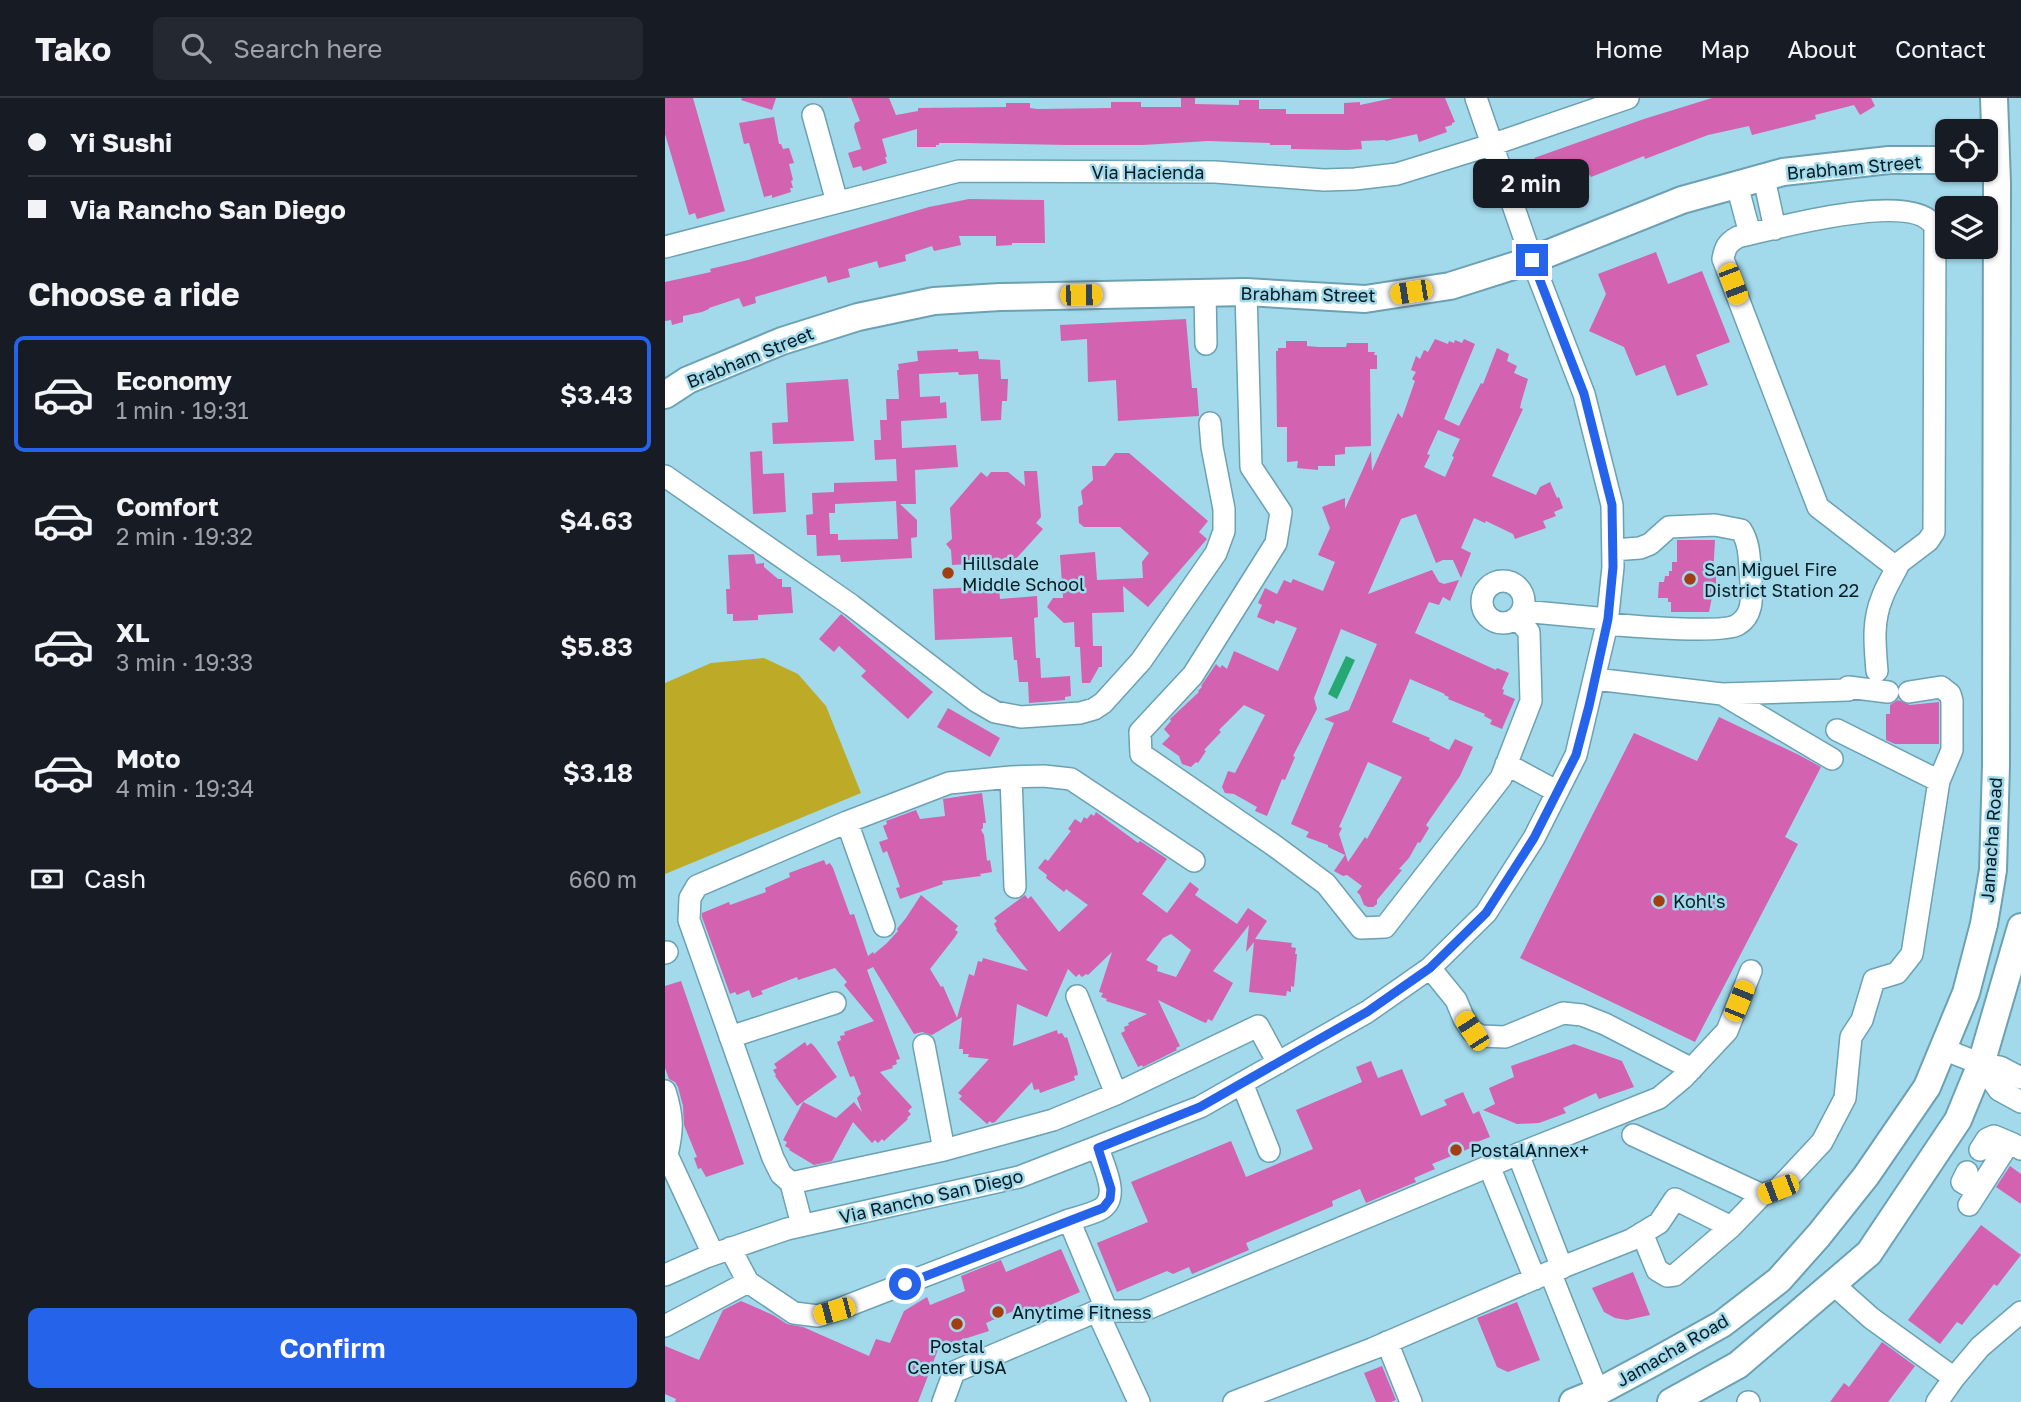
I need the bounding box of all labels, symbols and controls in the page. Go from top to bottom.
search box [153,17,643,80]
text: Tako [35,29,111,68]
icon: search [177,29,215,67]
text: Search here [233,33,382,64]
text: Home [1595,34,1663,63]
text: Map [1701,34,1750,63]
text: About [1788,34,1857,63]
text: Contact [1895,34,1986,63]
map controls [1935,119,1998,259]
button: locate [1935,119,1998,182]
text: Yi Sushi [70,127,172,158]
street label: Brabham Street [1786,150,1922,184]
callout: 2 min [1474,158,1590,208]
street label: Via Hacienda [1092,161,1204,183]
text: 2 min [1501,169,1561,197]
text: Via Rancho San Diego [70,194,346,225]
button: layers [1935,196,1998,259]
route end [1516,244,1548,276]
car [1716,261,1751,307]
text: Choose a ride [28,275,240,313]
car [1389,278,1434,306]
street label: Brabham Street [1240,282,1376,306]
car [1060,284,1103,306]
street label: Brabham Street [683,321,817,393]
icon: car [32,363,95,426]
text: Economy [116,365,232,396]
text: $3.43 [560,379,633,410]
text: 1 min · 19:31 [116,396,249,424]
icon: car [32,489,95,552]
text: Comfort [116,491,219,522]
text: $4.63 [560,505,633,536]
text: 2 min · 19:32 [116,522,253,550]
place label: Hillsdale Middle School [962,552,1085,595]
place label: San Miguel Fire District Station 22 [1704,558,1859,601]
marker: Hillsdale Middle School [940,565,956,581]
marker: San Miguel Fire District Station 22 [1682,571,1698,587]
icon: car [32,615,95,678]
text: XL [116,617,150,648]
text: $5.83 [560,631,633,662]
text: 3 min · 19:33 [116,648,253,676]
icon: car [32,741,95,804]
text: Moto [116,743,181,774]
text: $3.18 [563,757,633,788]
text: 4 min · 19:34 [116,774,254,802]
street label: Jamacha Road [1976,776,2006,904]
icon: cash [28,860,66,898]
text: Cash [84,863,146,894]
text: 660 m [569,865,637,893]
place label: Kohl's [1673,890,1725,912]
marker: Kohl's [1651,893,1667,909]
car [1722,978,1757,1024]
car [1452,1008,1493,1054]
place label: PostalAnnex+ [1470,1139,1589,1161]
marker: PostalAnnex+ [1448,1142,1464,1158]
street label: Via Rancho San Diego [837,1164,1025,1228]
car [1755,1172,1802,1206]
route start [889,1268,921,1300]
car [811,1295,858,1327]
place label: Anytime Fitness [1012,1301,1152,1323]
marker: Anytime Fitness [990,1304,1006,1320]
button: Confirm [28,1308,637,1388]
street label: Jamacha Road [1612,1309,1732,1391]
marker: Postal Center USA [949,1316,965,1332]
place label: Postal Center USA [907,1335,1007,1378]

